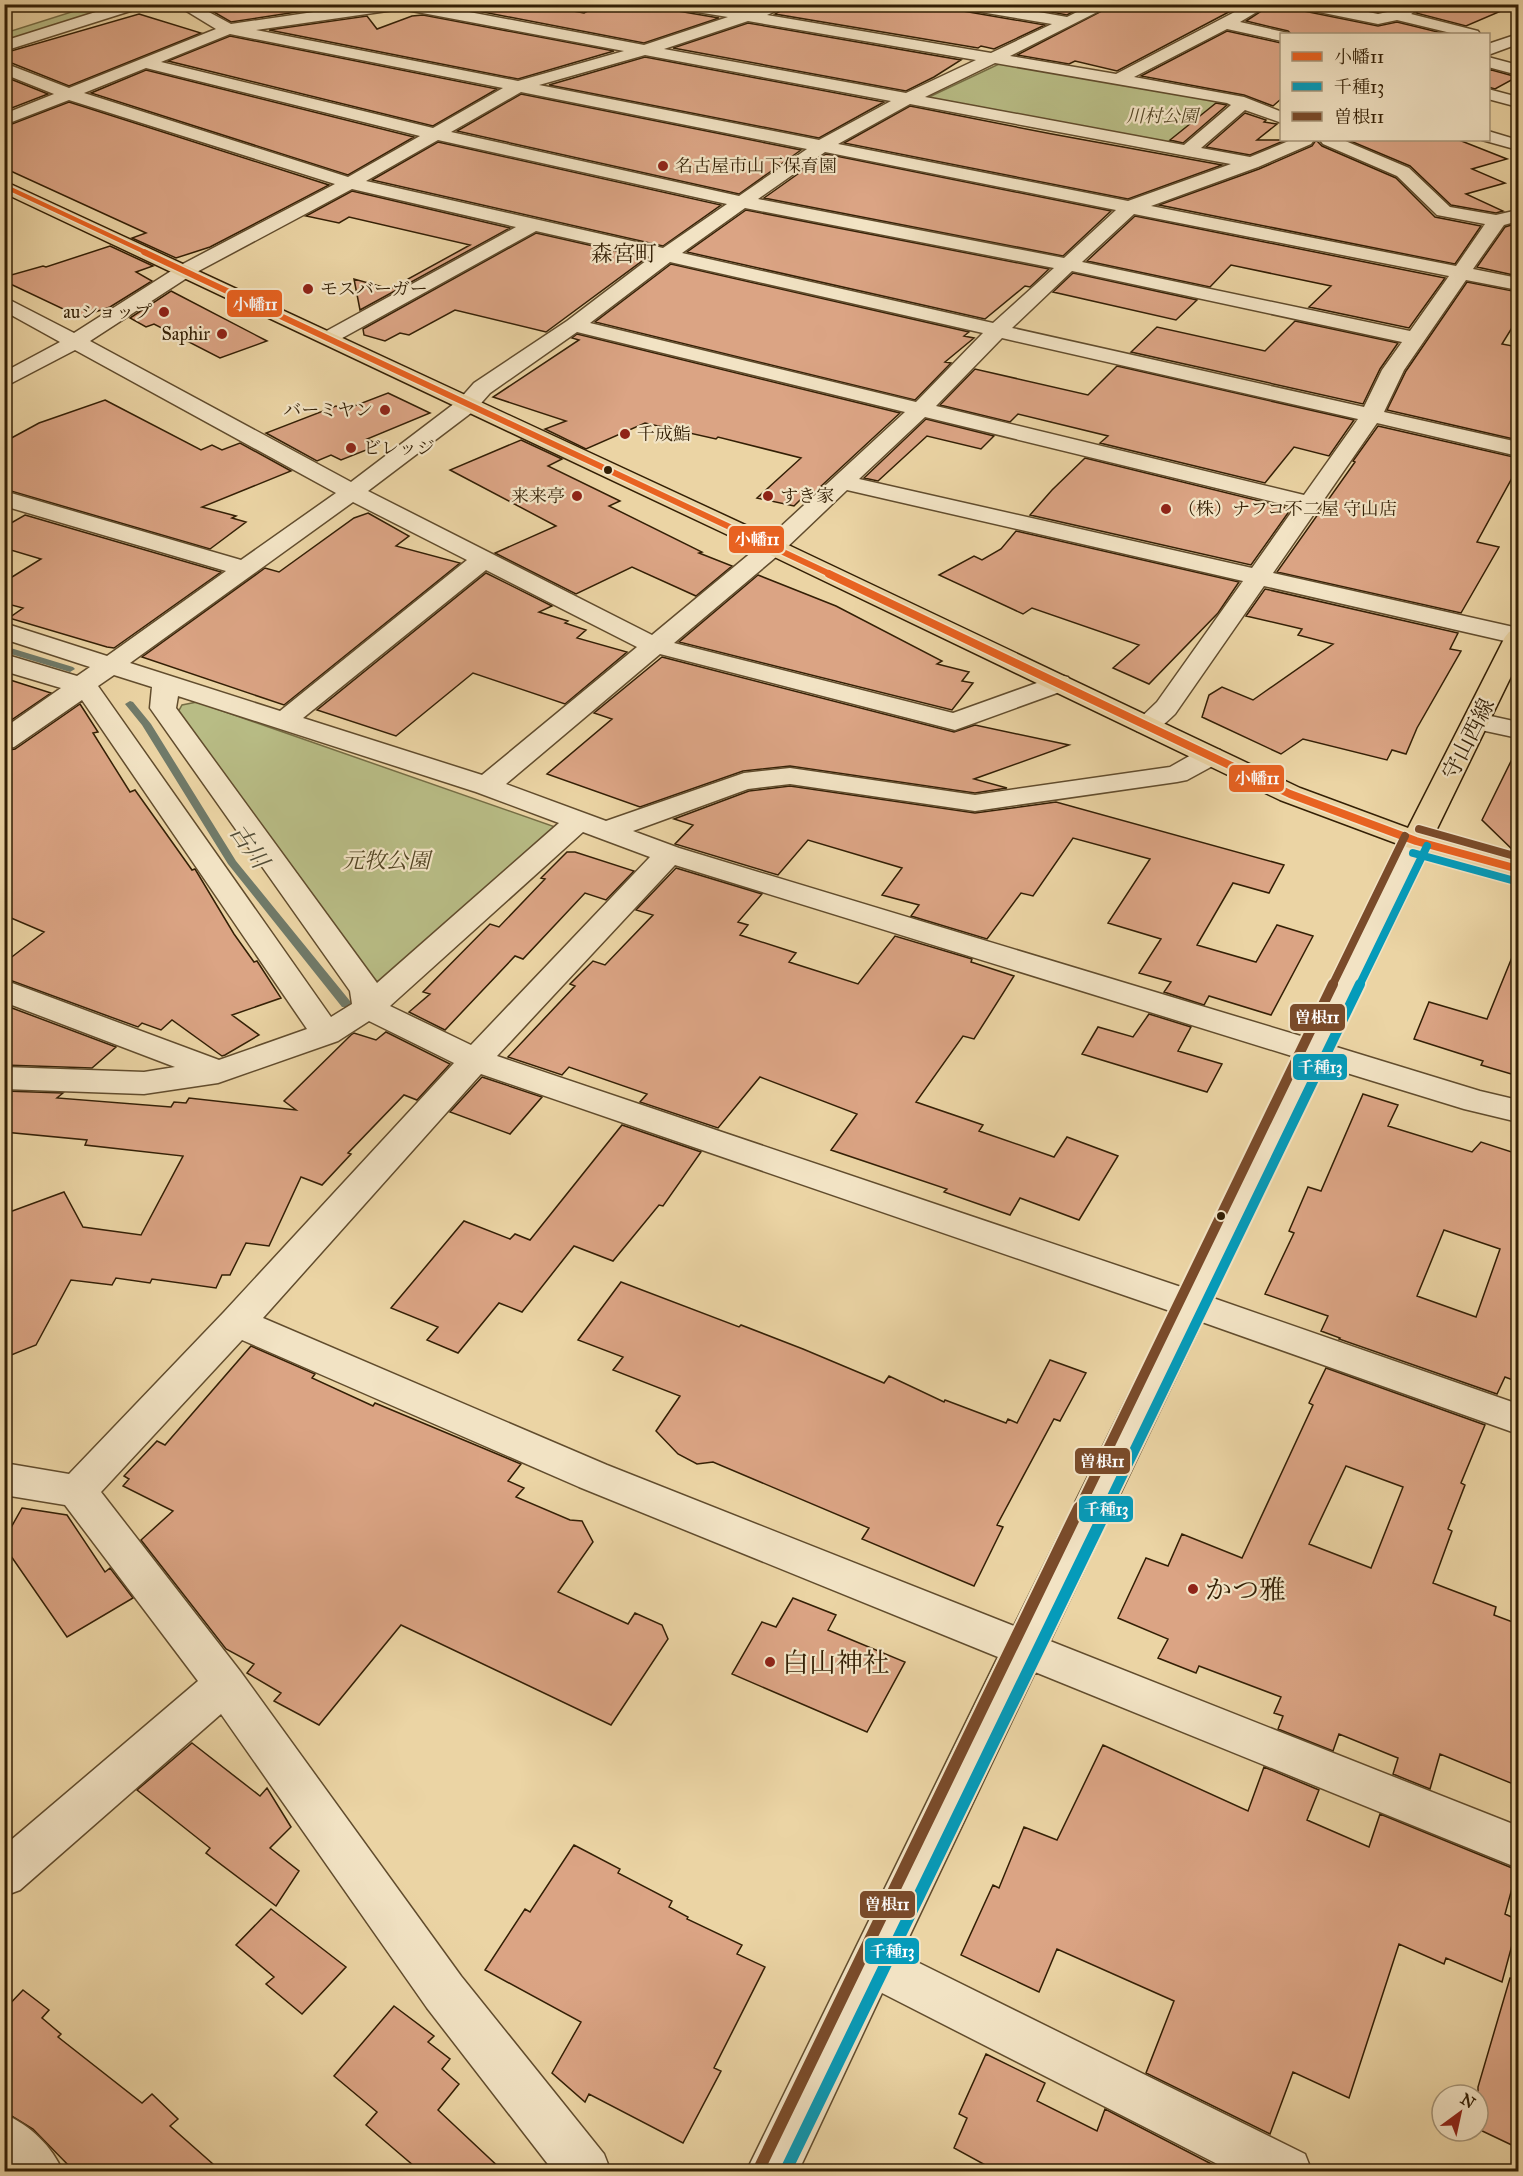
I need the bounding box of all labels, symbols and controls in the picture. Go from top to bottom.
legend [1280,33,1490,141]
text: 小幡11 [1334,46,1384,68]
text: 千種13 [1334,76,1384,98]
park label: 川村公園 [1126,105,1201,127]
text: 曽根11 [1334,106,1384,128]
place label: 名古屋市山下保育園 [675,155,837,177]
marker: 名古屋市山下保育園 [656,159,670,173]
district label: 森宮町 [591,240,657,267]
place label: モスバーガー [320,278,428,300]
marker: モスバーガー [301,282,315,296]
line badge: 小幡11 [226,289,283,318]
text: 小幡11 [233,295,278,314]
place label: auショップ [63,301,152,323]
marker: auショップ [157,305,171,319]
place label: Saphir [161,323,210,345]
marker: Saphir [215,327,229,341]
place label: バーミヤン [283,399,373,421]
marker: バーミヤン [378,403,392,417]
place label: 千成鮨 [637,423,691,445]
marker: 千成鮨 [618,427,632,441]
place label: ビレッジ [363,437,435,459]
marker: ビレッジ [344,441,358,455]
unlabelled marker [602,464,614,476]
place label: 来来亭 [511,485,565,507]
place label: すき家 [780,485,834,507]
marker: 来来亭 [570,489,584,503]
marker: すき家 [761,489,775,503]
place label: （株）ナフコ不二屋 守山店 [1178,498,1397,520]
marker: （株）ナフコ不二屋 守山店 [1159,502,1173,516]
line badge: 小幡11 [728,525,785,554]
text: 小幡11 [735,530,780,549]
street label: 守山西線 [1436,694,1500,784]
line badge: 小幡11 [1228,764,1285,793]
text: 小幡11 [1235,769,1280,788]
water label: 古川 [223,818,277,877]
park label: 元牧公園 [342,847,433,874]
line badge: 曽根11 [1289,1003,1346,1032]
text: 曽根11 [1295,1008,1340,1027]
line badge: 千種13 [1292,1053,1348,1081]
text: 千種13 [1298,1058,1342,1078]
unlabelled marker [1215,1210,1227,1222]
line badge: 曽根11 [1074,1447,1131,1475]
text: 曽根11 [1080,1452,1125,1471]
line badge: 千種13 [1078,1495,1134,1523]
text: 千種13 [1084,1500,1128,1520]
place label: かつ雅 [1205,1573,1286,1606]
marker: かつ雅 [1186,1582,1200,1596]
place label: 白山神社 [782,1646,890,1679]
marker: 白山神社 [763,1655,777,1669]
line badge: 曽根11 [859,1890,916,1919]
text: 曽根11 [865,1895,910,1914]
line badge: 千種13 [864,1937,920,1965]
text: 千種13 [870,1942,914,1962]
north arrow [1430,2083,1490,2143]
text: N [1457,2089,1479,2113]

